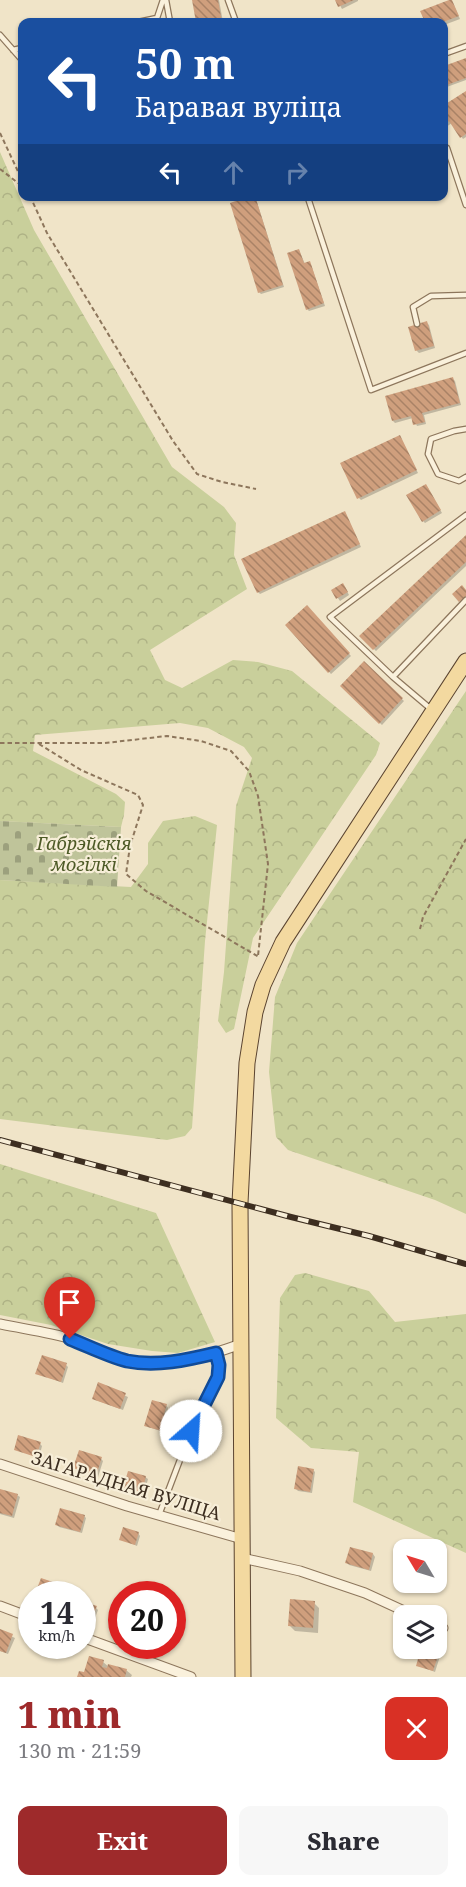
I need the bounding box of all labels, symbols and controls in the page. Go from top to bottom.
text: 50 m [135,34,235,91]
icon: left [36,42,114,120]
text: Баравая вуліца [135,88,342,125]
icon: left [154,156,187,189]
icon: ahead [217,156,250,189]
icon: right [280,156,313,189]
park label: Габрэйскія могілкі [36,831,131,876]
pin [44,1277,95,1339]
icon: arrive [53,1286,86,1319]
position arrow [159,1399,223,1463]
street label: ЗАГАРАДНАЯ ВУЛІЦА [29,1445,224,1525]
north arrow [393,1539,447,1593]
map controls [393,1539,447,1659]
speed limit sign: 20 [108,1581,186,1659]
text: 14 [40,1592,74,1633]
button: layers [393,1605,447,1659]
text: km/h [39,1625,75,1645]
text: 1 min [18,1690,121,1739]
button: close [385,1697,448,1760]
text: 130 m · 21:59 [18,1737,141,1764]
button: Exit [18,1806,227,1875]
button: Share [239,1806,448,1875]

